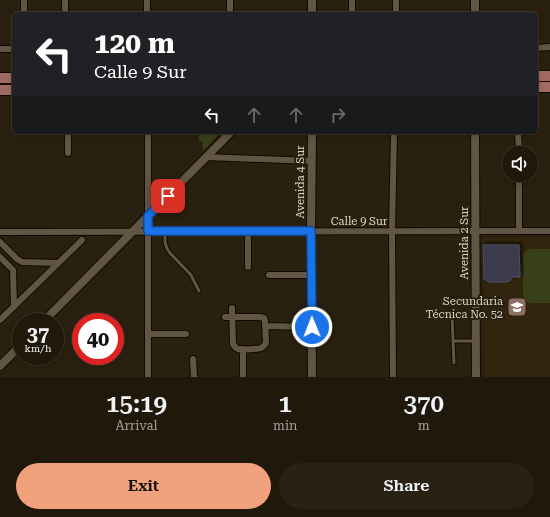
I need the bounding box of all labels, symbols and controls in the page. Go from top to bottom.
text: 120 m [94,27,175,60]
icon: left [28,28,80,80]
text: Calle 9 Sur [94,61,187,82]
icon: left [201,104,223,126]
icon: ahead [243,104,265,126]
icon: ahead [285,104,307,126]
icon: right [327,104,349,126]
street label: Avenida 4 Sur [294,145,307,219]
map controls [502,146,538,182]
button: sound [502,146,538,182]
pin [151,179,185,213]
icon: arrive [157,185,179,207]
street label: Avenida 2 Sur [458,206,471,280]
street label: Calle 9 Sur [331,215,388,228]
place label: Secundaria Técnica No. 52 [426,295,503,321]
school or university icon: Secundaria Técnica No. 52 [506,296,528,318]
position arrow [291,306,333,348]
speed limit sign: 40 [72,313,124,365]
text: 37 [27,322,49,346]
text: km/h [25,343,51,354]
text: 15:19 [106,390,167,418]
text: 1 [279,390,292,418]
text: 370 [404,390,444,418]
text: Arrival [115,418,158,433]
text: min [273,418,297,433]
text: m [418,418,430,433]
button: Exit [16,463,271,509]
button: Share [279,463,534,509]

